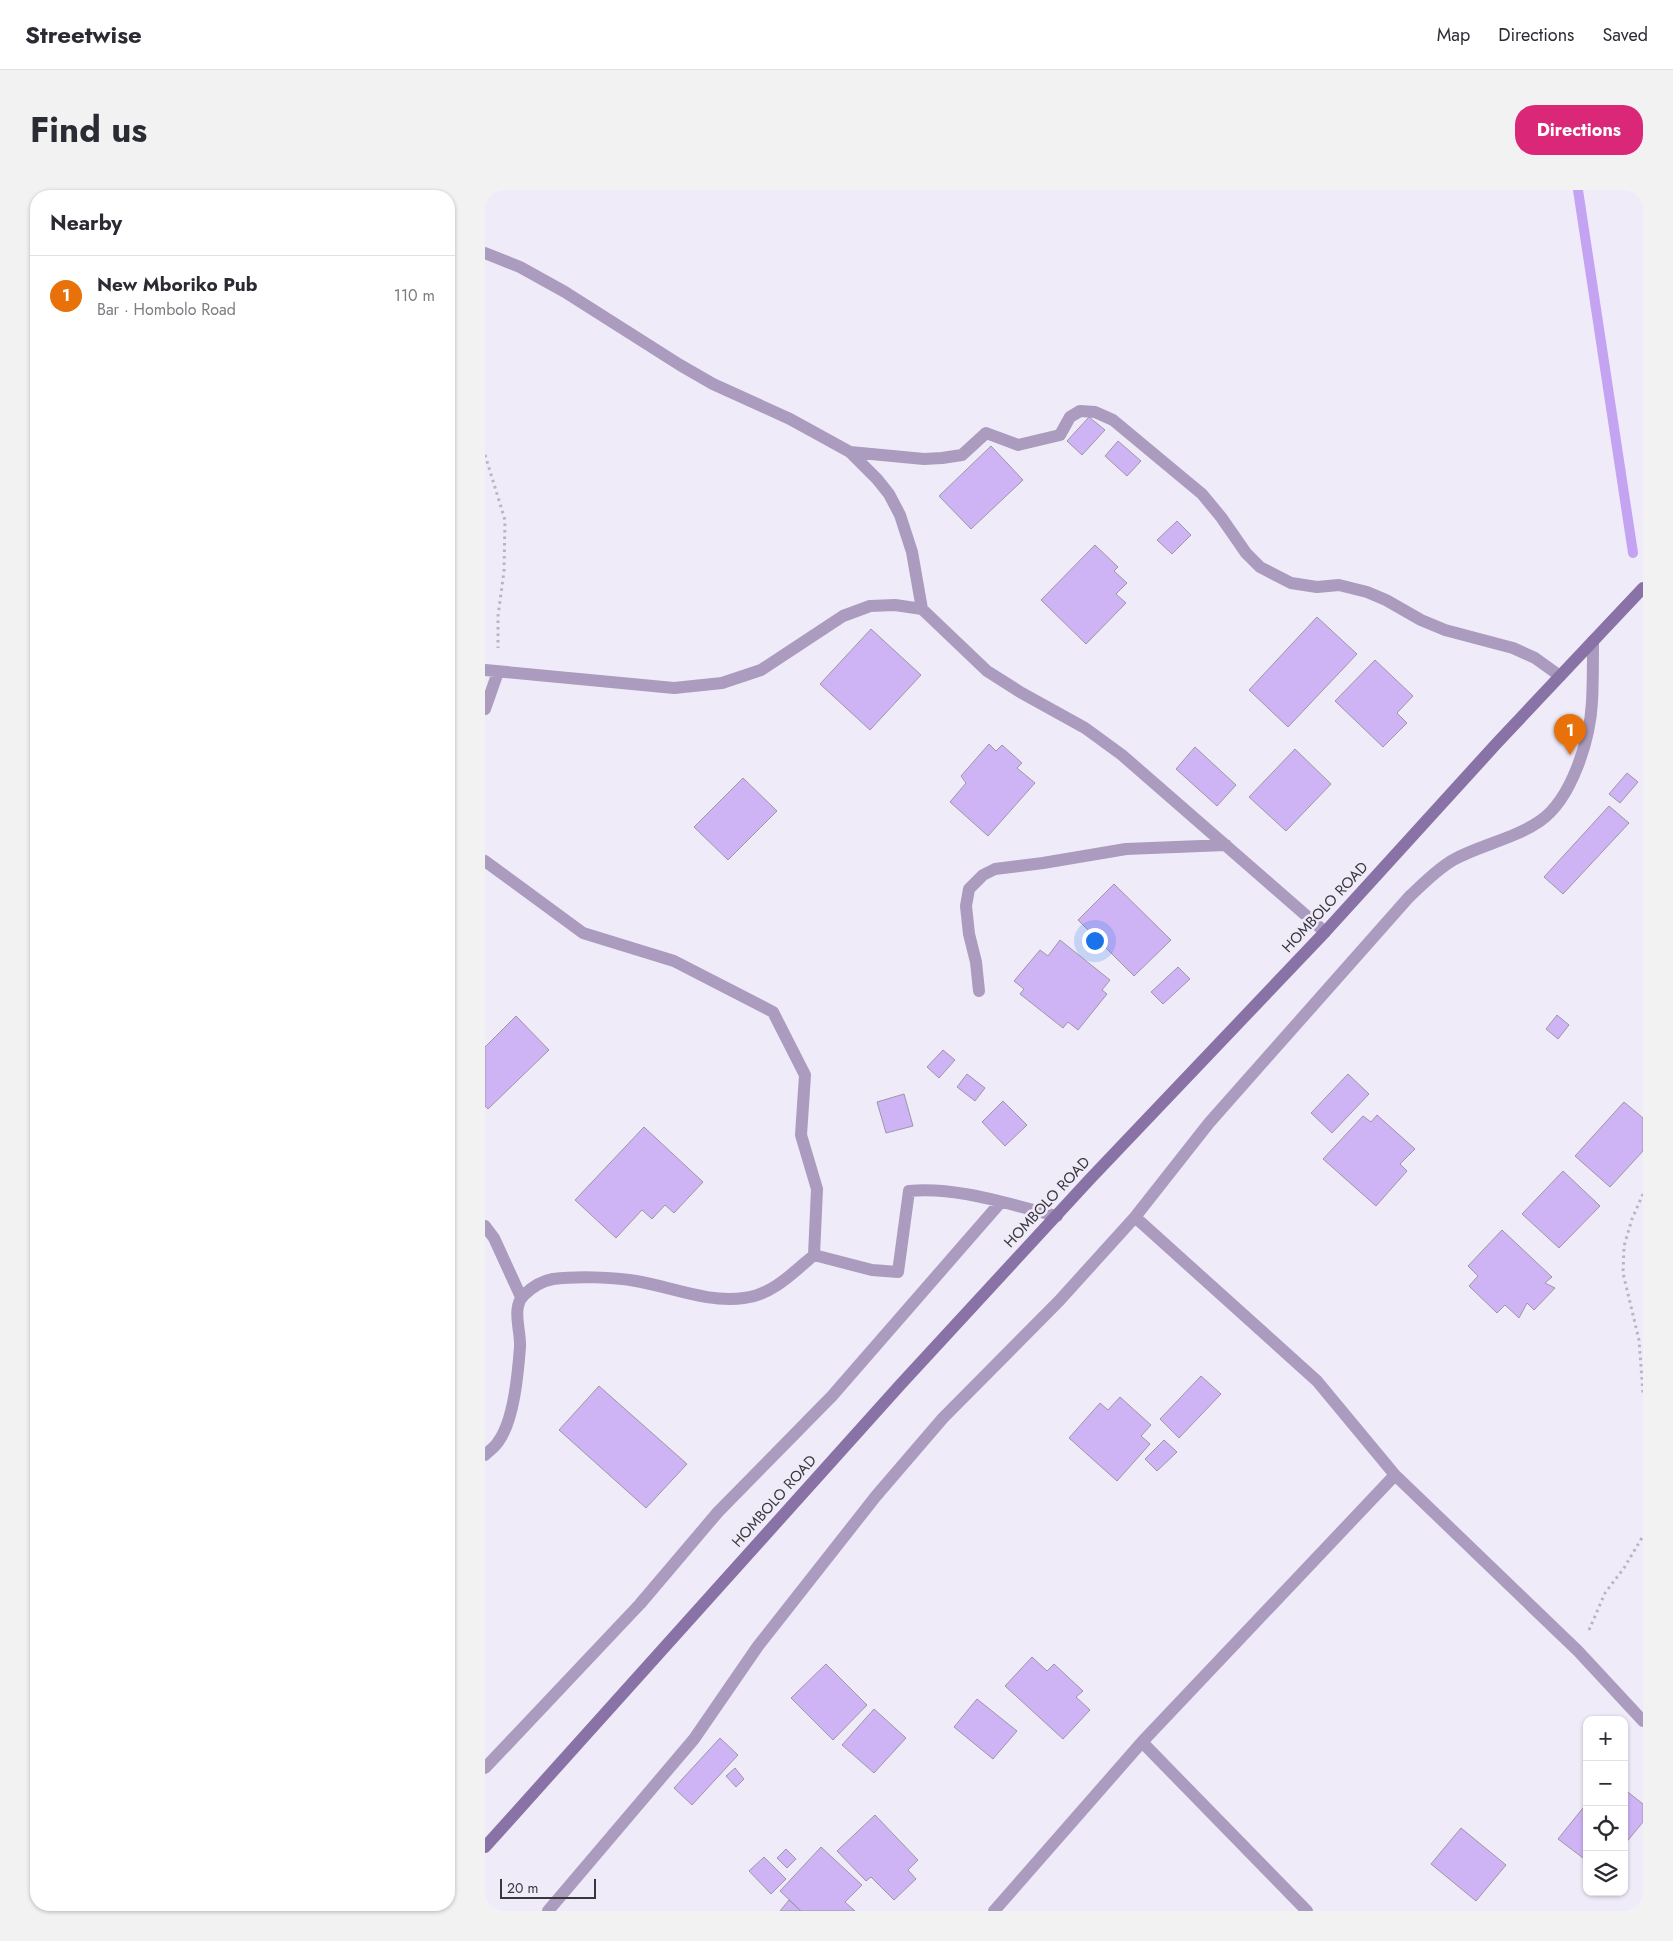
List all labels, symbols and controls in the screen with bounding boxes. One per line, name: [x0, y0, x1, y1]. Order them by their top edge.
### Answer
text: Streetwise: [25, 17, 142, 52]
text: Map: [1437, 22, 1470, 48]
text: Directions: [1498, 22, 1574, 48]
text: Saved: [1602, 22, 1648, 48]
text: Find us: [30, 105, 147, 155]
button: Directions: [1515, 105, 1643, 155]
text: Nearby: [50, 208, 122, 238]
text: New Mboriko Pub: [97, 271, 257, 298]
text: 1: [62, 284, 70, 307]
text: 110 m: [394, 284, 435, 307]
text: Bar · Hombolo Road: [97, 298, 236, 321]
pin: 1: [1554, 714, 1586, 755]
street label: HOMBOLO ROAD: [1277, 857, 1373, 957]
your location: [1082, 928, 1108, 954]
street label: HOMBOLO ROAD: [999, 1152, 1095, 1252]
street label: HOMBOLO ROAD: [727, 1450, 821, 1552]
map controls: [1583, 1716, 1628, 1896]
button: +: [1583, 1716, 1628, 1761]
button: −: [1583, 1761, 1628, 1806]
button: locate: [1583, 1806, 1628, 1851]
button: layers: [1583, 1851, 1628, 1896]
scale bar: [500, 1876, 596, 1899]
text: 20 m: [507, 1878, 539, 1898]

